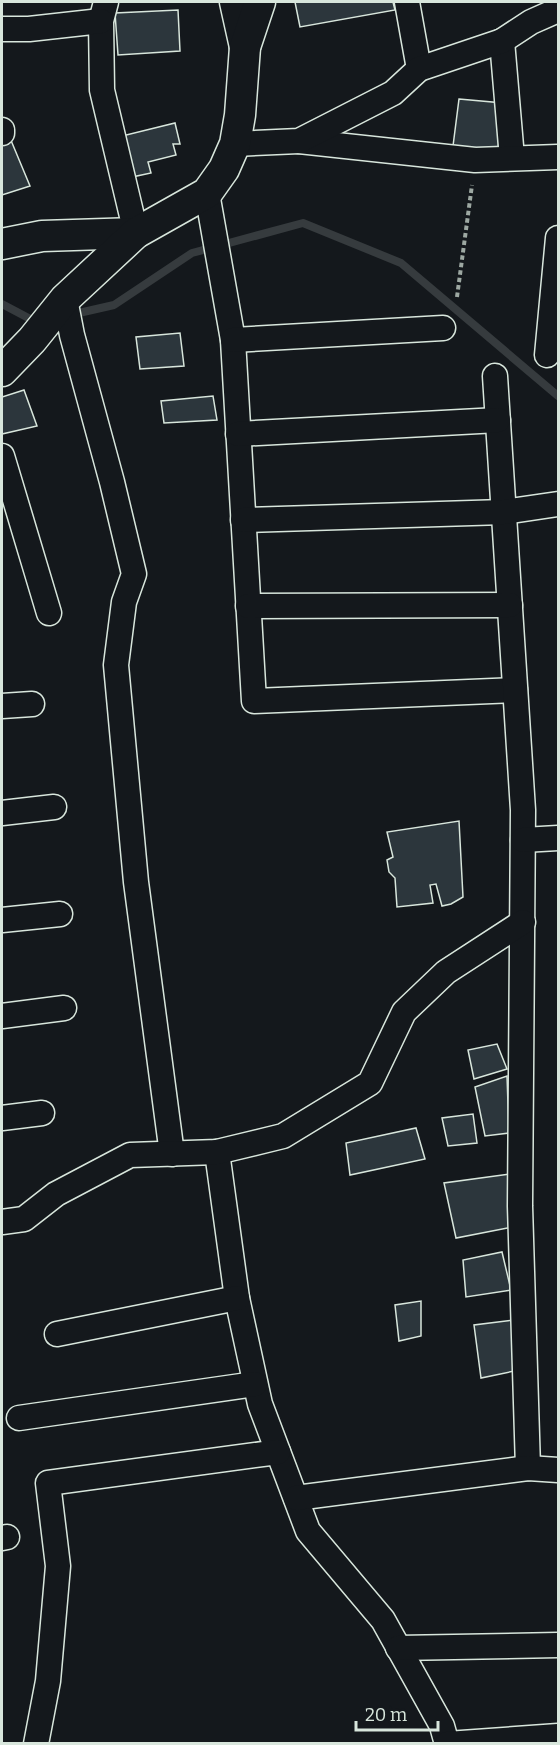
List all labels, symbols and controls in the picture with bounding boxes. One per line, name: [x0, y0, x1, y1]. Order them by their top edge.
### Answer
scale bar: [356, 1694, 438, 1732]
text: 20 m: [365, 1704, 407, 1726]

